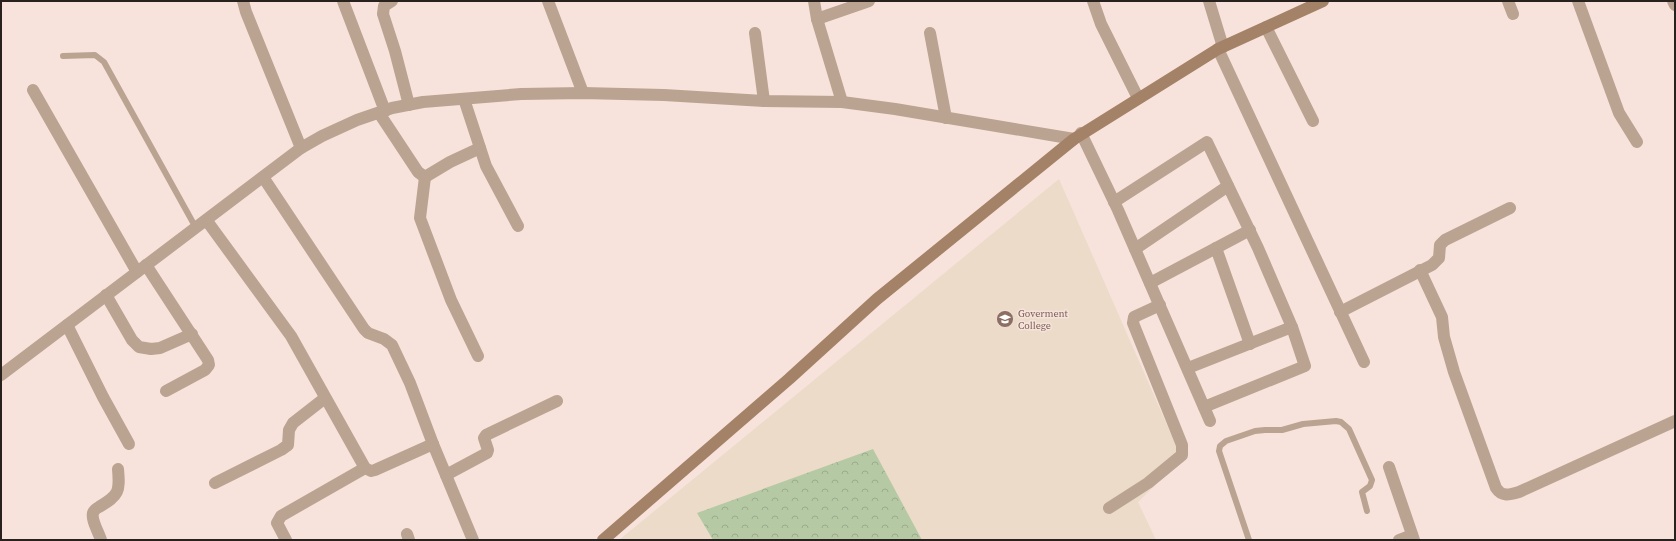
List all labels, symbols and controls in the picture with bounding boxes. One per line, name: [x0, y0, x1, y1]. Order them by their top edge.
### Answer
place label: Goverment College: [1018, 307, 1069, 332]
school or university icon: Goverment College: [995, 309, 1015, 329]

